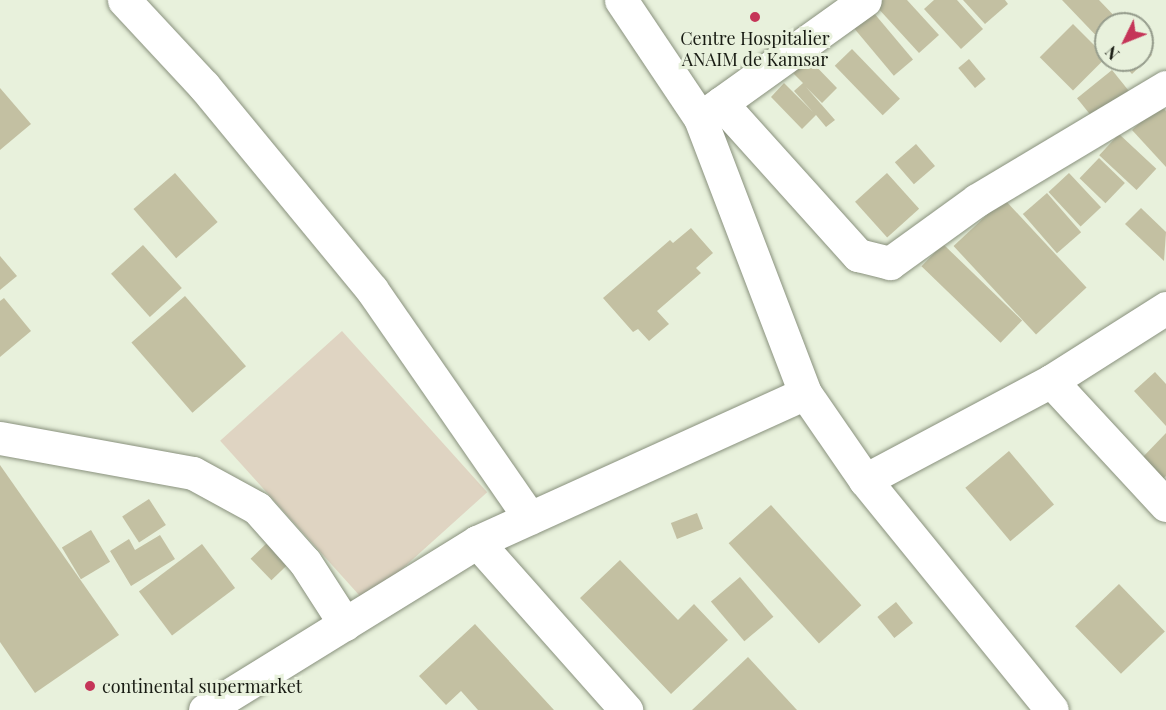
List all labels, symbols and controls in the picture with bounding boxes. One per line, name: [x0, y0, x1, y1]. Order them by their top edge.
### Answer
marker: Centre Hospitalier ANAIM de Kamsar: [746, 8, 764, 26]
north arrow: [1094, 12, 1154, 72]
place label: Centre Hospitalier ANAIM de Kamsar: [680, 28, 830, 70]
text: N: [1100, 42, 1124, 65]
place label: continental supermarket: [102, 675, 302, 697]
marker: continental supermarket: [83, 679, 97, 693]

